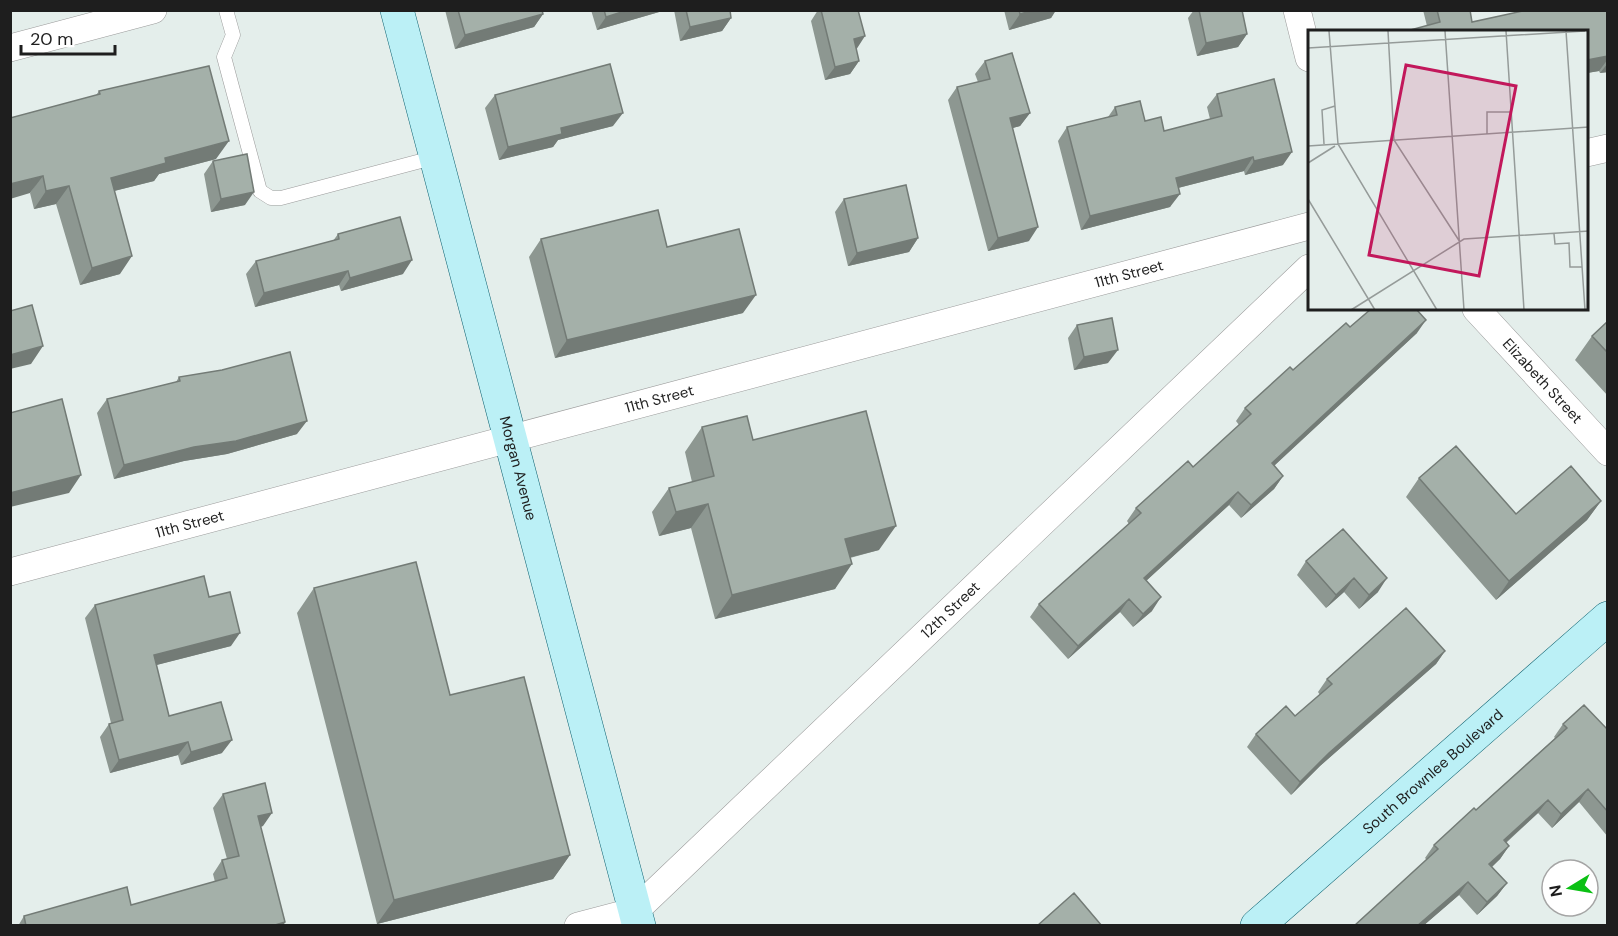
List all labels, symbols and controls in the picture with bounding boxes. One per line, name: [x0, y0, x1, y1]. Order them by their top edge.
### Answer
scale bar: [21, 18, 116, 56]
text: 20 m: [30, 27, 73, 51]
inset map: [1308, 30, 1588, 310]
street label: 11th Street: [1092, 255, 1166, 293]
street label: Elizabeth Street: [1498, 334, 1587, 428]
street label: 11th Street: [623, 380, 696, 418]
street label: Morgan Avenue: [495, 414, 541, 523]
street label: 11th Street: [153, 505, 226, 543]
street label: 12th Street: [917, 577, 984, 643]
street label: South Brownlee Boulevard: [1358, 705, 1507, 839]
north arrow: [1540, 858, 1600, 918]
text: N: [1544, 883, 1567, 898]

